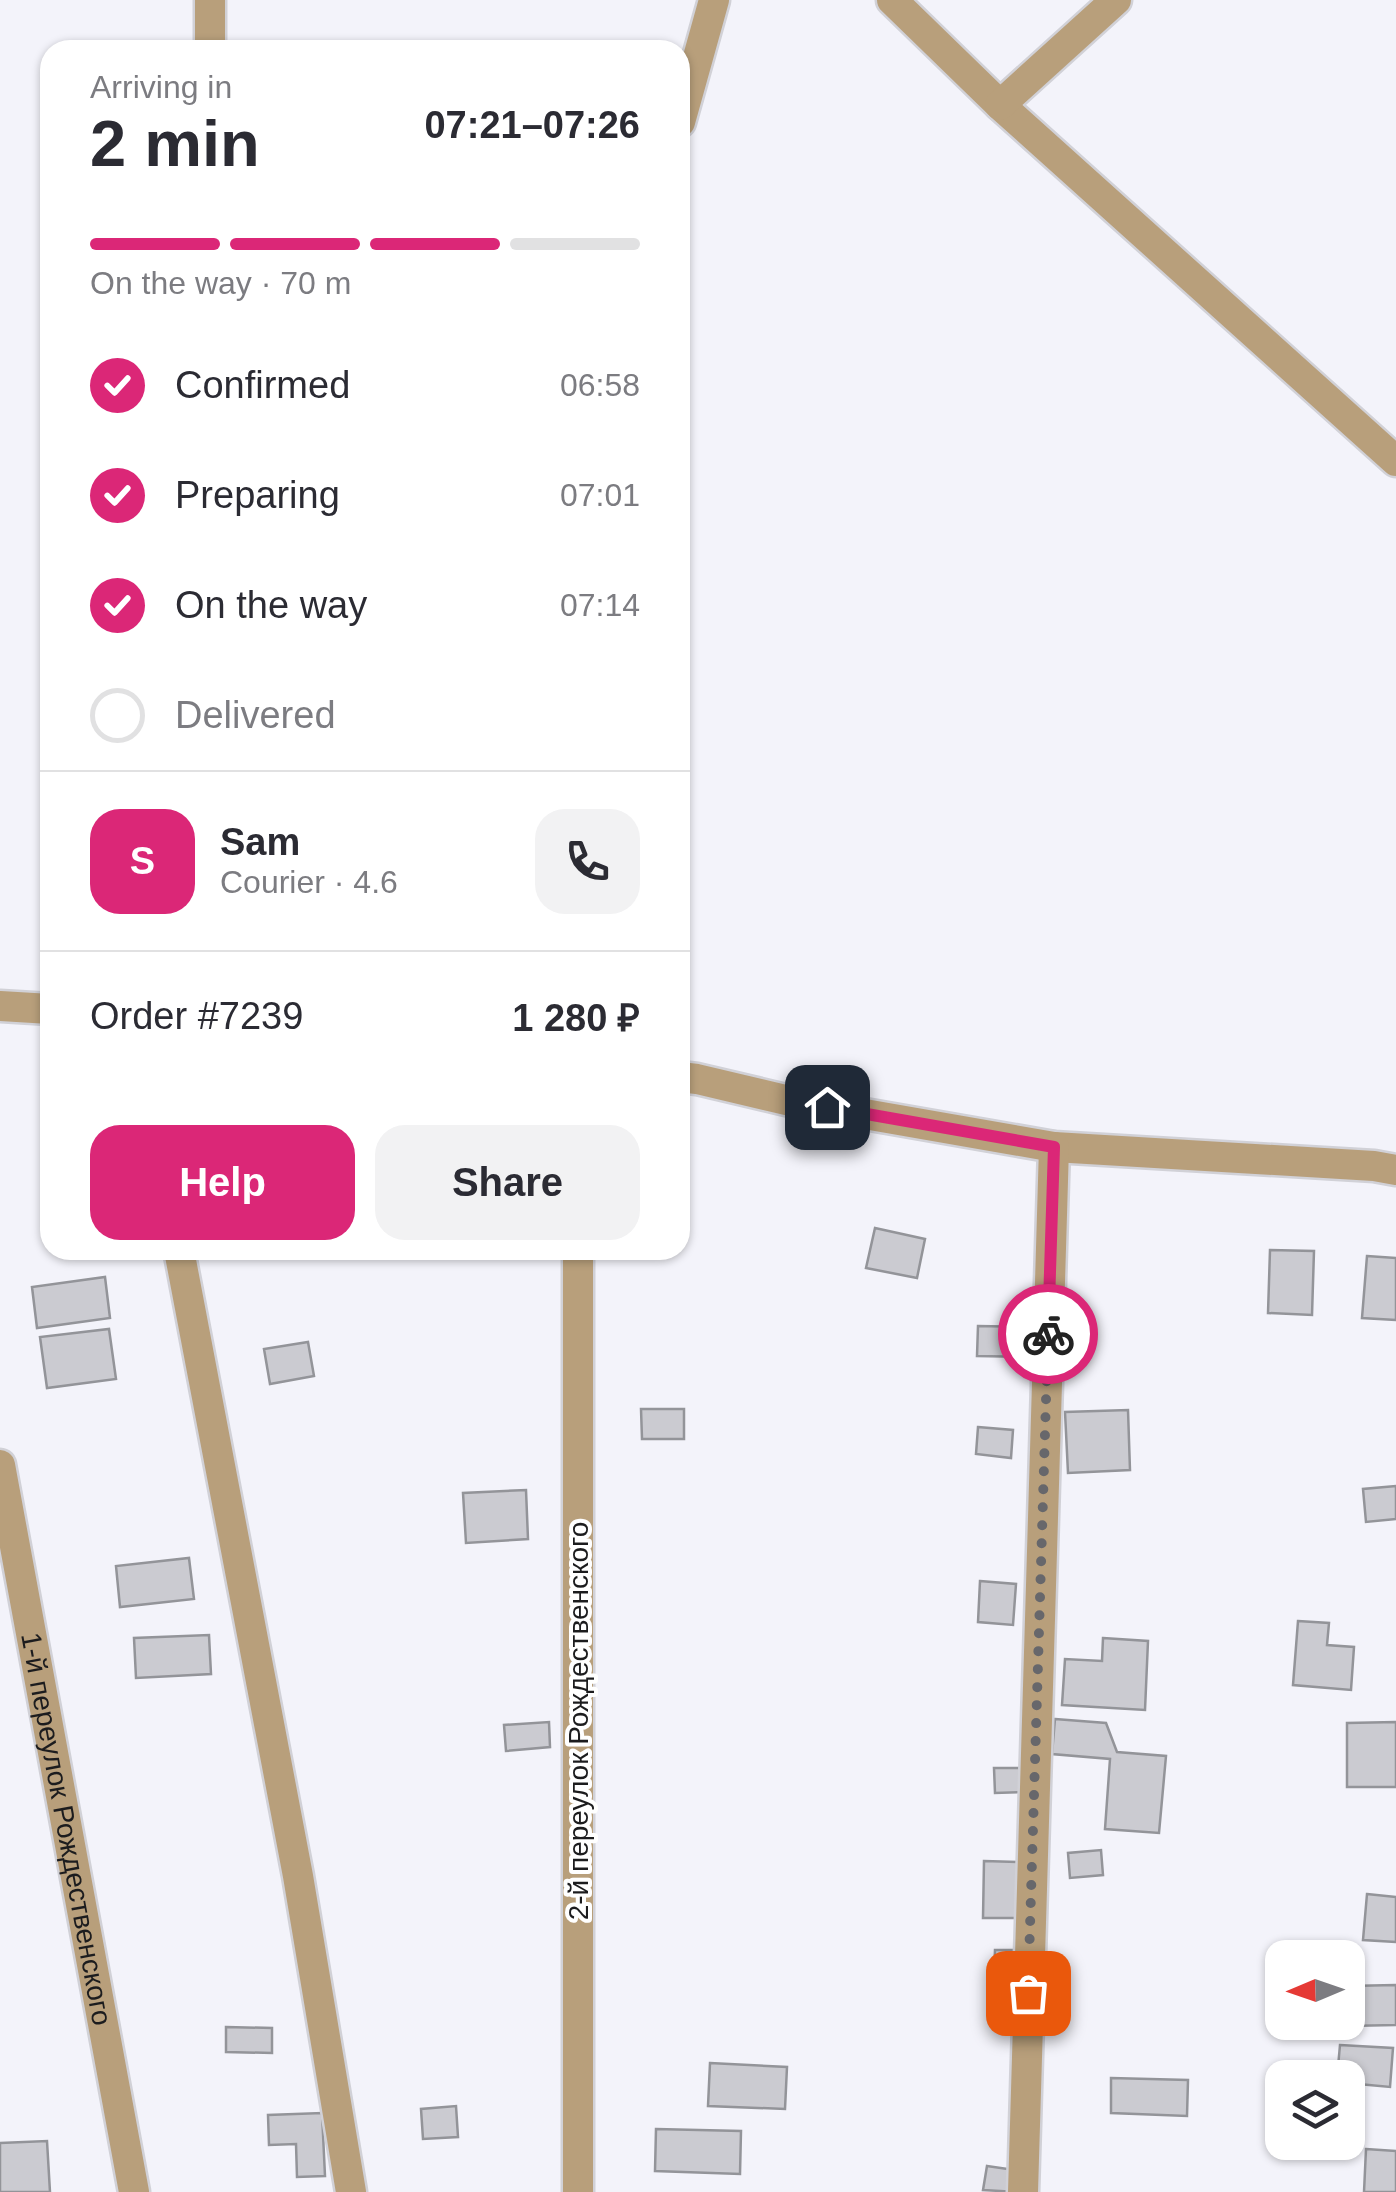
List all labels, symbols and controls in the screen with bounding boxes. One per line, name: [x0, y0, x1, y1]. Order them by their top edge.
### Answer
text: Arriving in: [90, 69, 232, 105]
text: 07:21–07:26: [424, 104, 640, 146]
text: 2 min: [90, 107, 260, 180]
text: On the way · 70 m: [90, 265, 351, 301]
icon: check: [90, 358, 145, 413]
text: Confirmed: [175, 364, 350, 406]
text: 06:58: [560, 367, 640, 403]
icon: check: [90, 468, 145, 523]
text: Preparing: [175, 474, 340, 516]
text: 07:01: [560, 477, 640, 513]
icon: check: [90, 578, 145, 633]
text: On the way: [175, 584, 367, 626]
text: 07:14: [560, 587, 640, 623]
text: Delivered: [175, 694, 336, 736]
button: phone: [535, 809, 640, 914]
text: Sam: [220, 821, 300, 863]
text: S: [130, 840, 155, 882]
text: Courier · 4.6: [220, 864, 398, 900]
text: Order #7239: [90, 995, 303, 1037]
text: 1 280 ₽: [512, 997, 640, 1039]
pin: [785, 1065, 870, 1150]
icon: home: [800, 1080, 855, 1135]
button: Help: [90, 1125, 355, 1240]
button: Share: [375, 1125, 640, 1240]
courier: [998, 1284, 1098, 1384]
icon: bike: [1021, 1307, 1076, 1362]
street label: 2-й переулок Рождественского: [563, 1522, 594, 1920]
street label: 1-й переулок Рождественского: [16, 1630, 118, 2028]
north arrow: [1265, 1940, 1365, 2040]
map controls: [1265, 1940, 1365, 2160]
pin: [986, 1951, 1071, 2036]
icon: bag: [1001, 1966, 1056, 2021]
button: layers: [1265, 2060, 1365, 2160]

